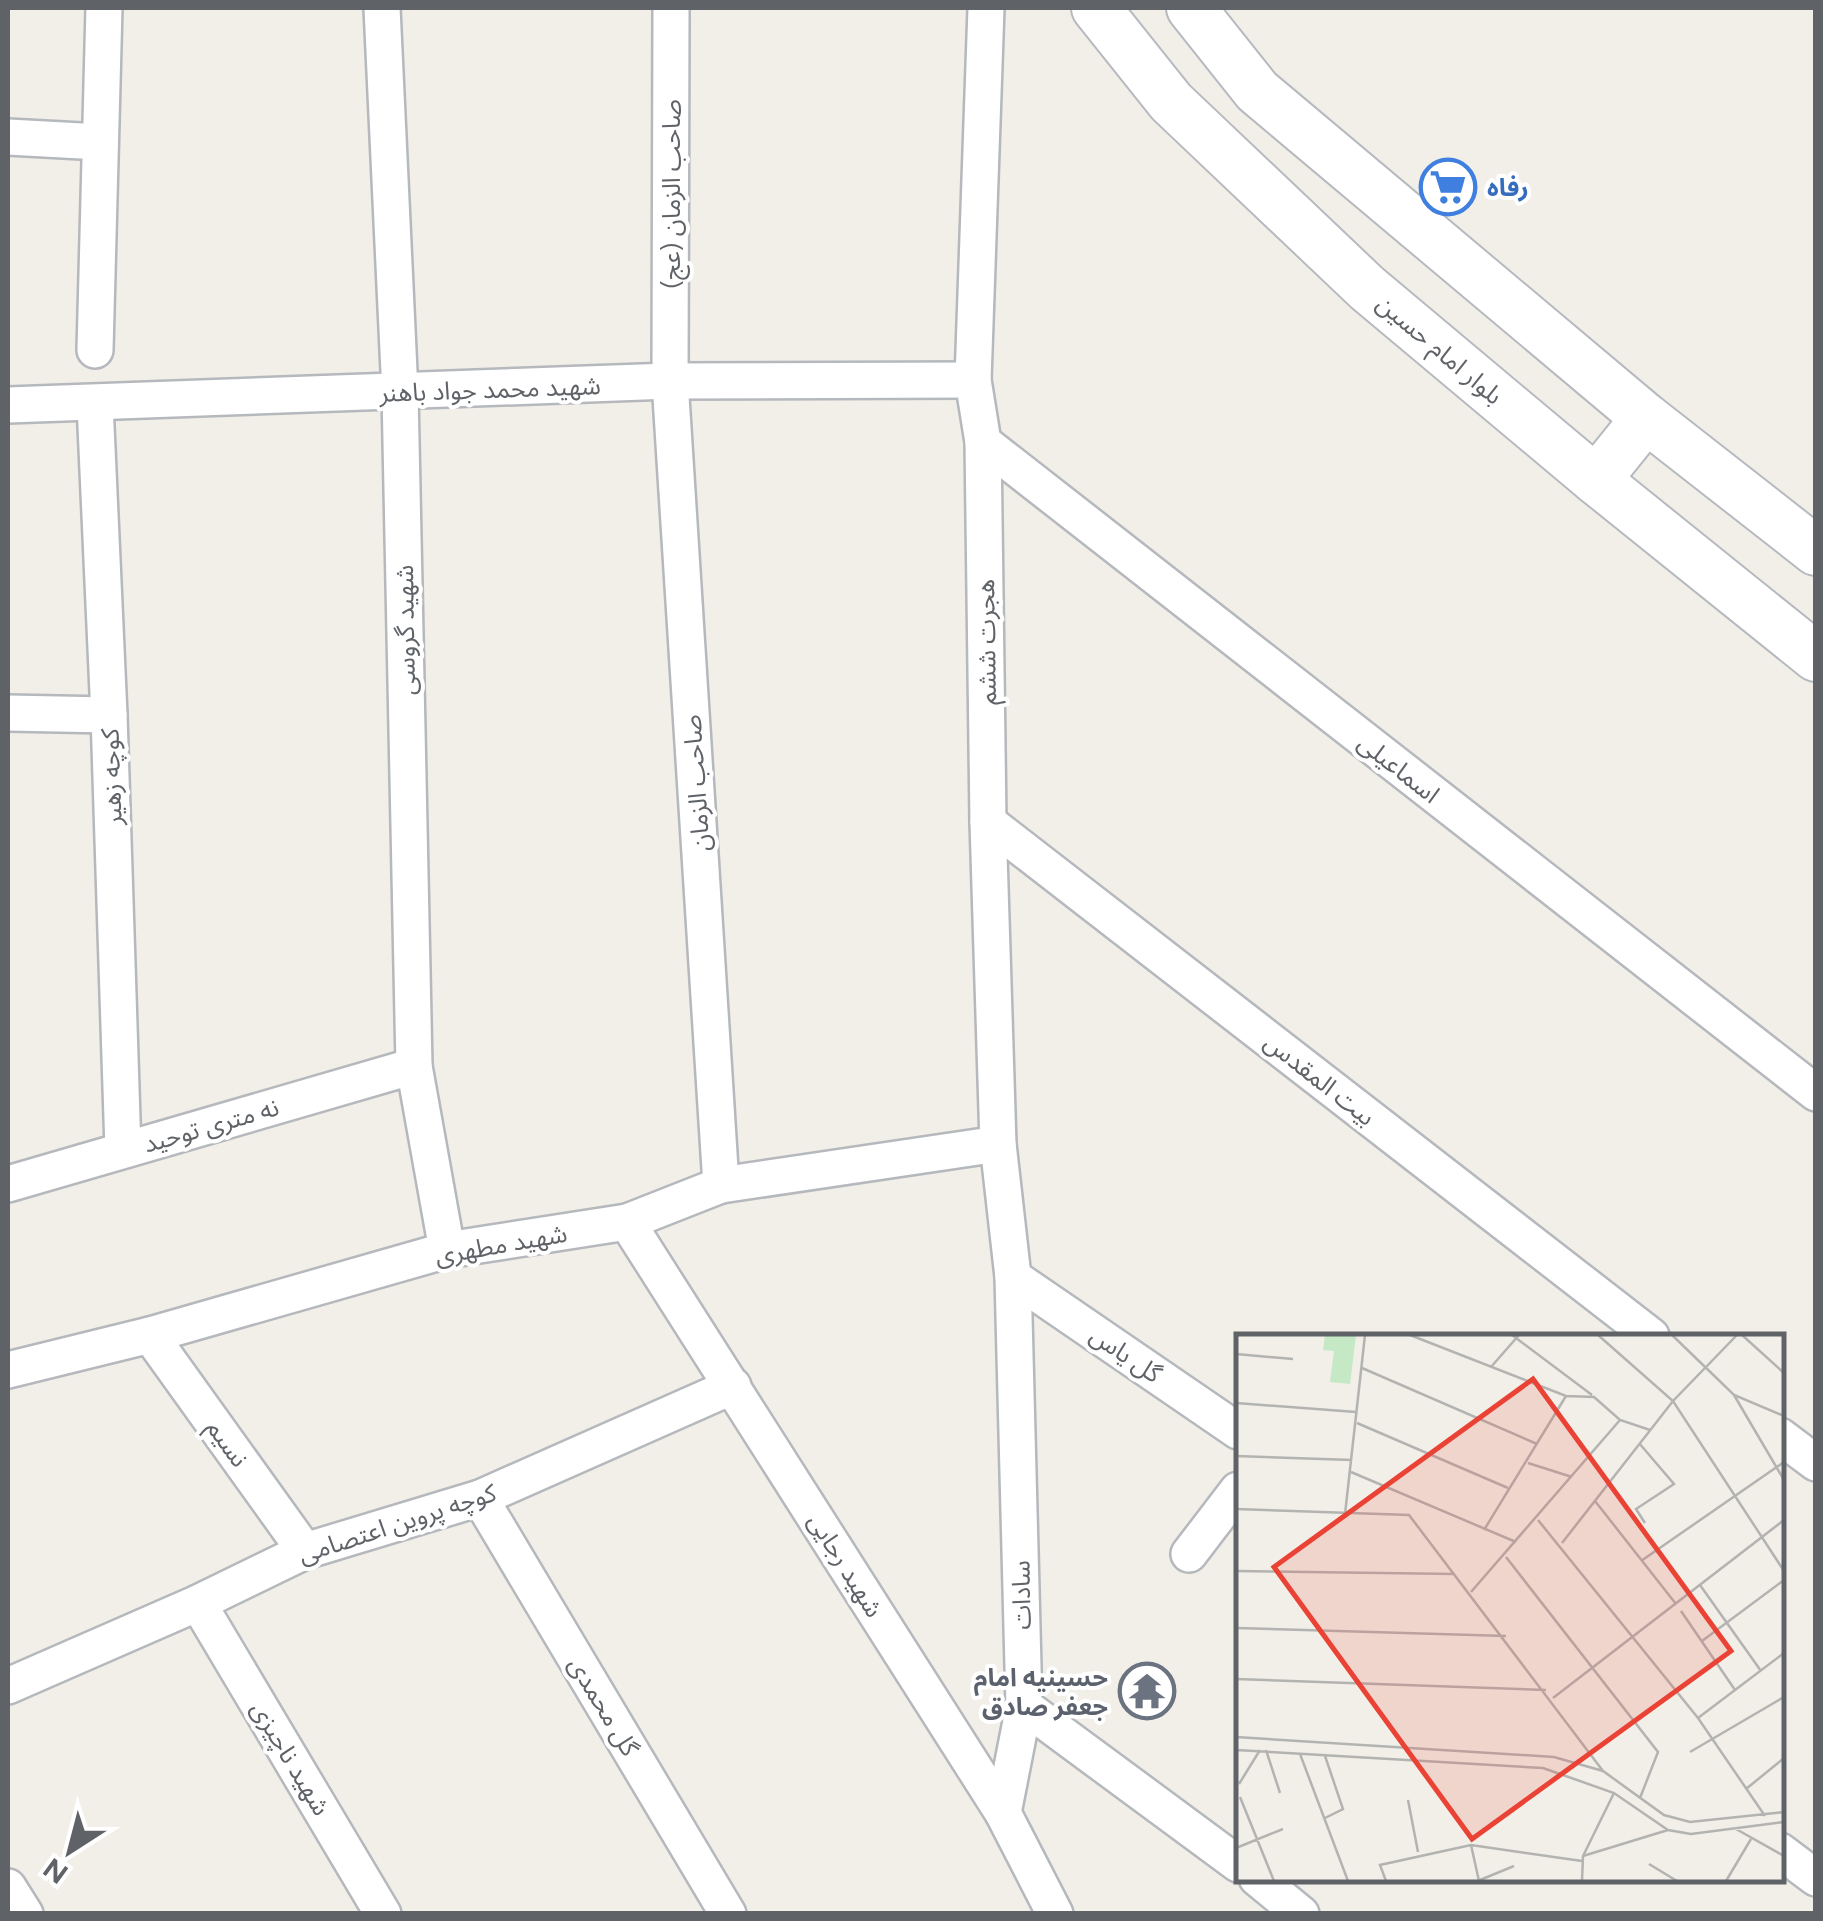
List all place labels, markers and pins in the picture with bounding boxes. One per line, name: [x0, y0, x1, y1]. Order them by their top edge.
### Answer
supermarket icon: رفاه: [1418, 157, 1478, 217]
place label: رفاه: [1487, 172, 1529, 202]
temple icon: حسینیه امام جعفر صادق: [1117, 1661, 1177, 1721]
place label: حسینیه امام جعفر صادق: [974, 1662, 1108, 1721]

